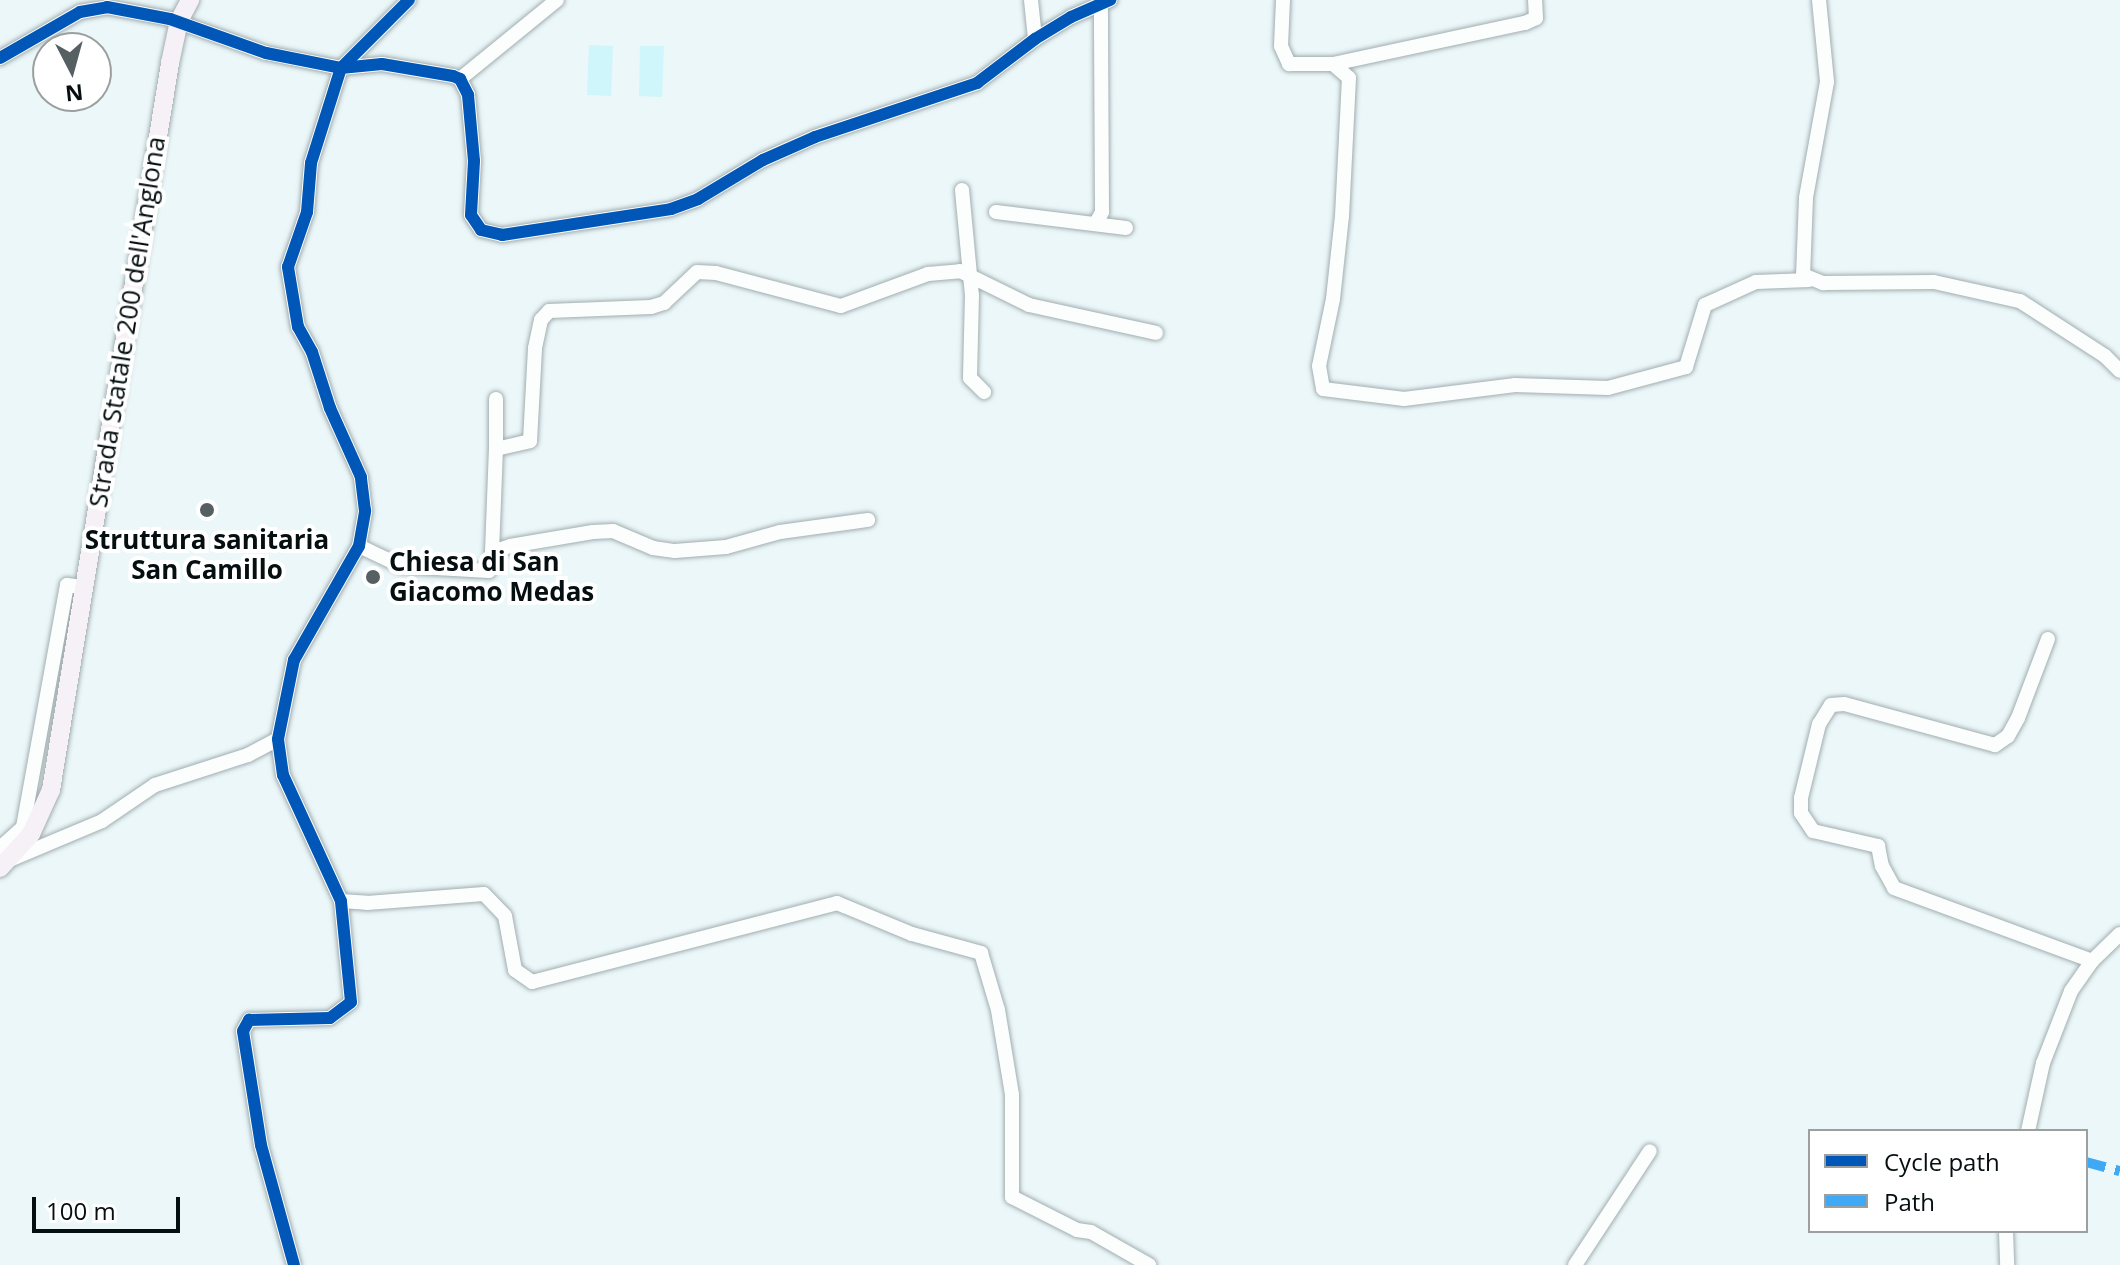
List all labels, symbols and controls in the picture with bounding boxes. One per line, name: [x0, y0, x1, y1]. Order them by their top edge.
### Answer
north arrow: [32, 32, 112, 112]
text: N: [64, 78, 85, 110]
street label: Strada Statale 200 dell'Anglona: [82, 134, 172, 510]
marker: Struttura sanitaria San Camillo: [196, 499, 218, 521]
place label: Struttura sanitaria San Camillo: [85, 524, 329, 586]
place label: Chiesa di San Giacomo Medas: [389, 546, 594, 608]
marker: Chiesa di San Giacomo Medas: [364, 568, 382, 586]
legend: [1808, 1129, 2088, 1233]
text: Cycle path: [1884, 1145, 2000, 1178]
scale bar: [36, 1181, 184, 1231]
text: Path: [1884, 1185, 1935, 1218]
text: 100 m: [46, 1194, 116, 1227]

